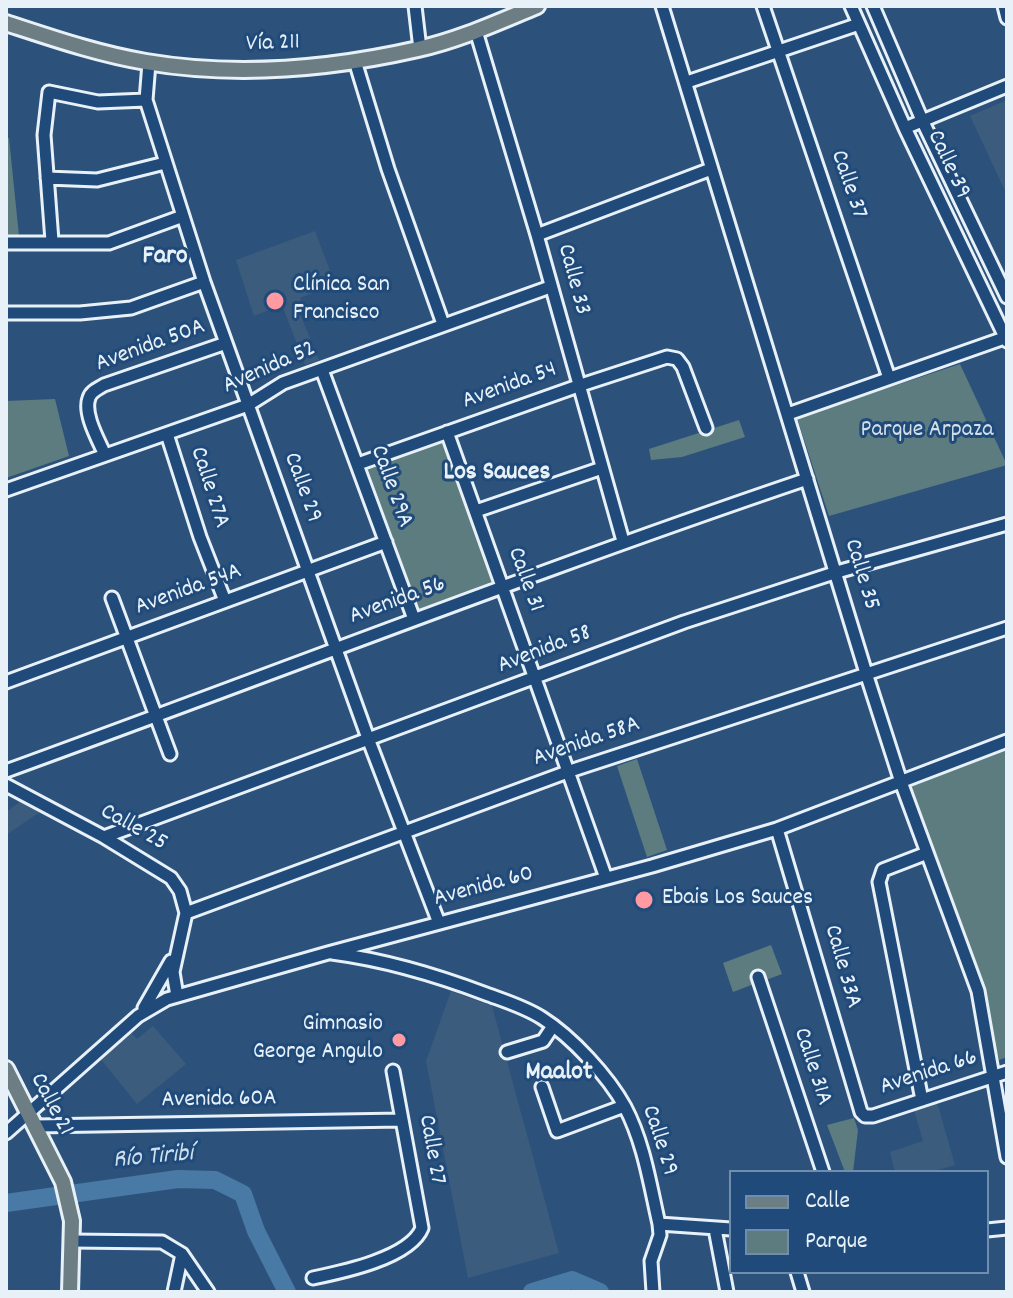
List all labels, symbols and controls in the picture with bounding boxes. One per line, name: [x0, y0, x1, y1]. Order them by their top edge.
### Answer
street label: Vía 211: [246, 30, 300, 60]
street label: Calle 39: [919, 126, 975, 204]
street label: Calle 37: [822, 147, 872, 223]
district label: Faro: [142, 242, 188, 274]
street label: Calle 33: [549, 242, 595, 318]
place label: Clínica San Francisco: [293, 273, 390, 329]
marker: Clínica San Francisco: [264, 290, 286, 312]
street label: Avenida 50A: [92, 314, 210, 380]
street label: Avenida 52: [219, 336, 321, 402]
street label: Avenida 54: [459, 357, 561, 417]
park label: Parque Arpaza: [861, 418, 993, 446]
street label: Calle 29A: [362, 442, 418, 532]
street label: Calle 27A: [181, 444, 235, 532]
street label: Calle 29: [275, 449, 327, 527]
district label: Los Sauces: [444, 458, 550, 490]
street label: Calle 35: [836, 536, 884, 614]
street label: Calle 31: [499, 544, 549, 616]
street label: Avenida 54A: [132, 558, 246, 624]
street label: Avenida 56: [346, 571, 450, 633]
street label: Avenida 58: [494, 620, 596, 682]
street label: Avenida 58A: [530, 711, 644, 775]
street label: Calle 25: [94, 799, 172, 859]
street label: Avenida 60: [431, 861, 537, 915]
place label: Ebais Los Sauces: [662, 886, 813, 914]
marker: Ebais Los Sauces: [633, 889, 655, 911]
street label: Calle 33A: [815, 922, 867, 1012]
place label: Gimnasio George Angulo: [253, 1012, 383, 1068]
street label: Calle 31A: [785, 1025, 837, 1109]
marker: Gimnasio George Angulo: [390, 1031, 408, 1049]
street label: Avenida 66: [877, 1045, 981, 1103]
district label: Maalot: [526, 1058, 592, 1090]
street label: Calle 21: [22, 1069, 78, 1141]
street label: Avenida 60A: [161, 1086, 277, 1116]
street label: Calle 29: [633, 1102, 683, 1180]
street label: Calle 27: [410, 1113, 450, 1187]
water label: Río Tiribí: [112, 1140, 194, 1178]
legend: [729, 1170, 989, 1274]
text: Calle: [805, 1185, 850, 1219]
text: Parque: [805, 1225, 868, 1259]

